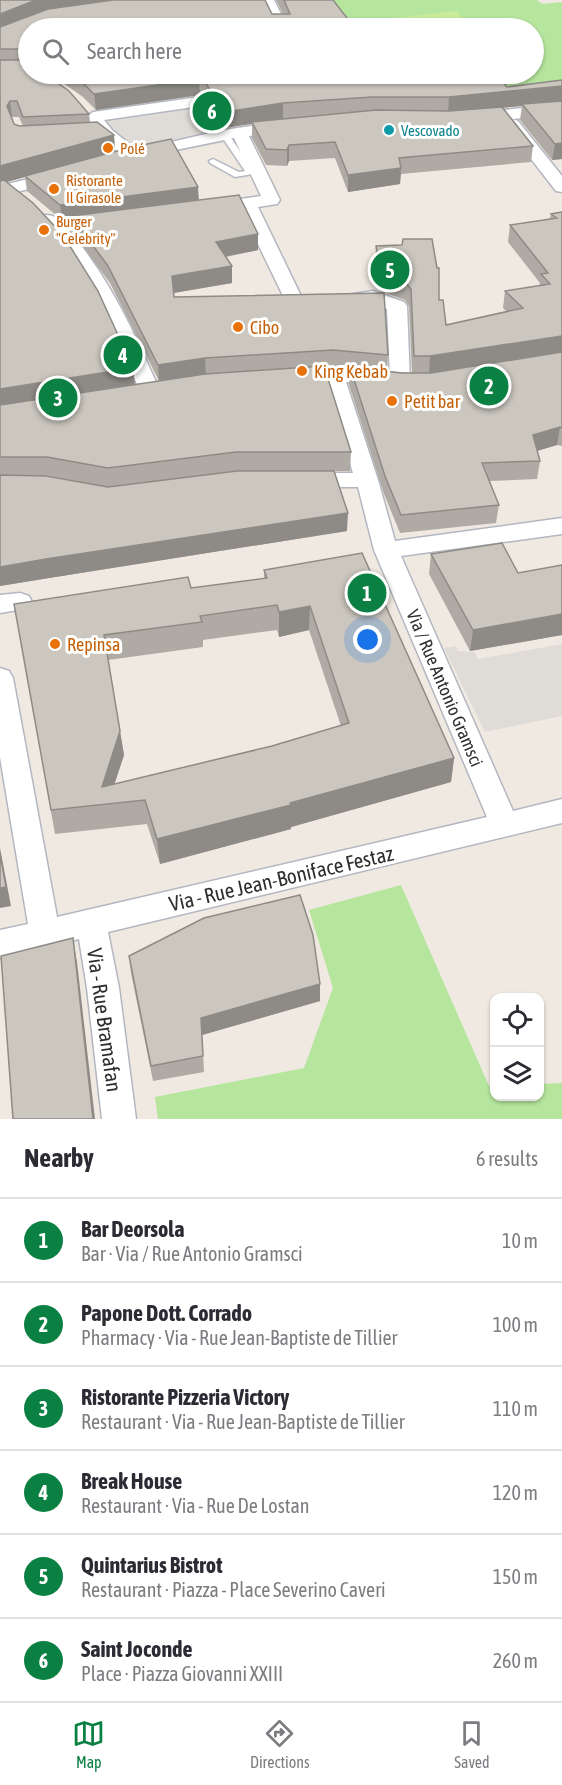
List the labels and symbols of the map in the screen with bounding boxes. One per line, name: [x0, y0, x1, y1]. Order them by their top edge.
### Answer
pin: 6: [192, 88, 232, 134]
place label: Vescovado: [401, 122, 460, 139]
marker: Vescovado: [382, 123, 396, 137]
place label: Polé: [120, 140, 145, 157]
marker: Polé: [101, 141, 115, 155]
place label: Ristorante Il Girasole: [66, 172, 123, 206]
marker: Ristorante Il Girasole: [47, 182, 61, 196]
place label: Burger "Celebrity": [56, 213, 116, 247]
marker: Burger "Celebrity": [37, 223, 51, 237]
pin: 5: [370, 248, 410, 292]
place label: Cibo: [250, 317, 279, 338]
marker: Cibo: [231, 320, 245, 334]
pin: 4: [104, 332, 142, 378]
place label: King Kebab: [314, 361, 388, 382]
marker: King Kebab: [295, 364, 309, 378]
pin: 2: [470, 364, 508, 408]
pin: 3: [38, 376, 78, 420]
place label: Petit bar: [404, 391, 461, 412]
marker: Petit bar: [385, 394, 399, 408]
pin: 1: [348, 570, 386, 616]
street label: Via / Rue Antonio Gramsci: [402, 606, 488, 770]
your location: [353, 625, 382, 654]
place label: Repinsa: [67, 634, 120, 655]
marker: Repinsa: [48, 637, 62, 651]
street label: Via - Rue Jean-Boniface Festaz: [167, 840, 396, 915]
street label: Via - Rue Bramafan: [83, 946, 127, 1094]

